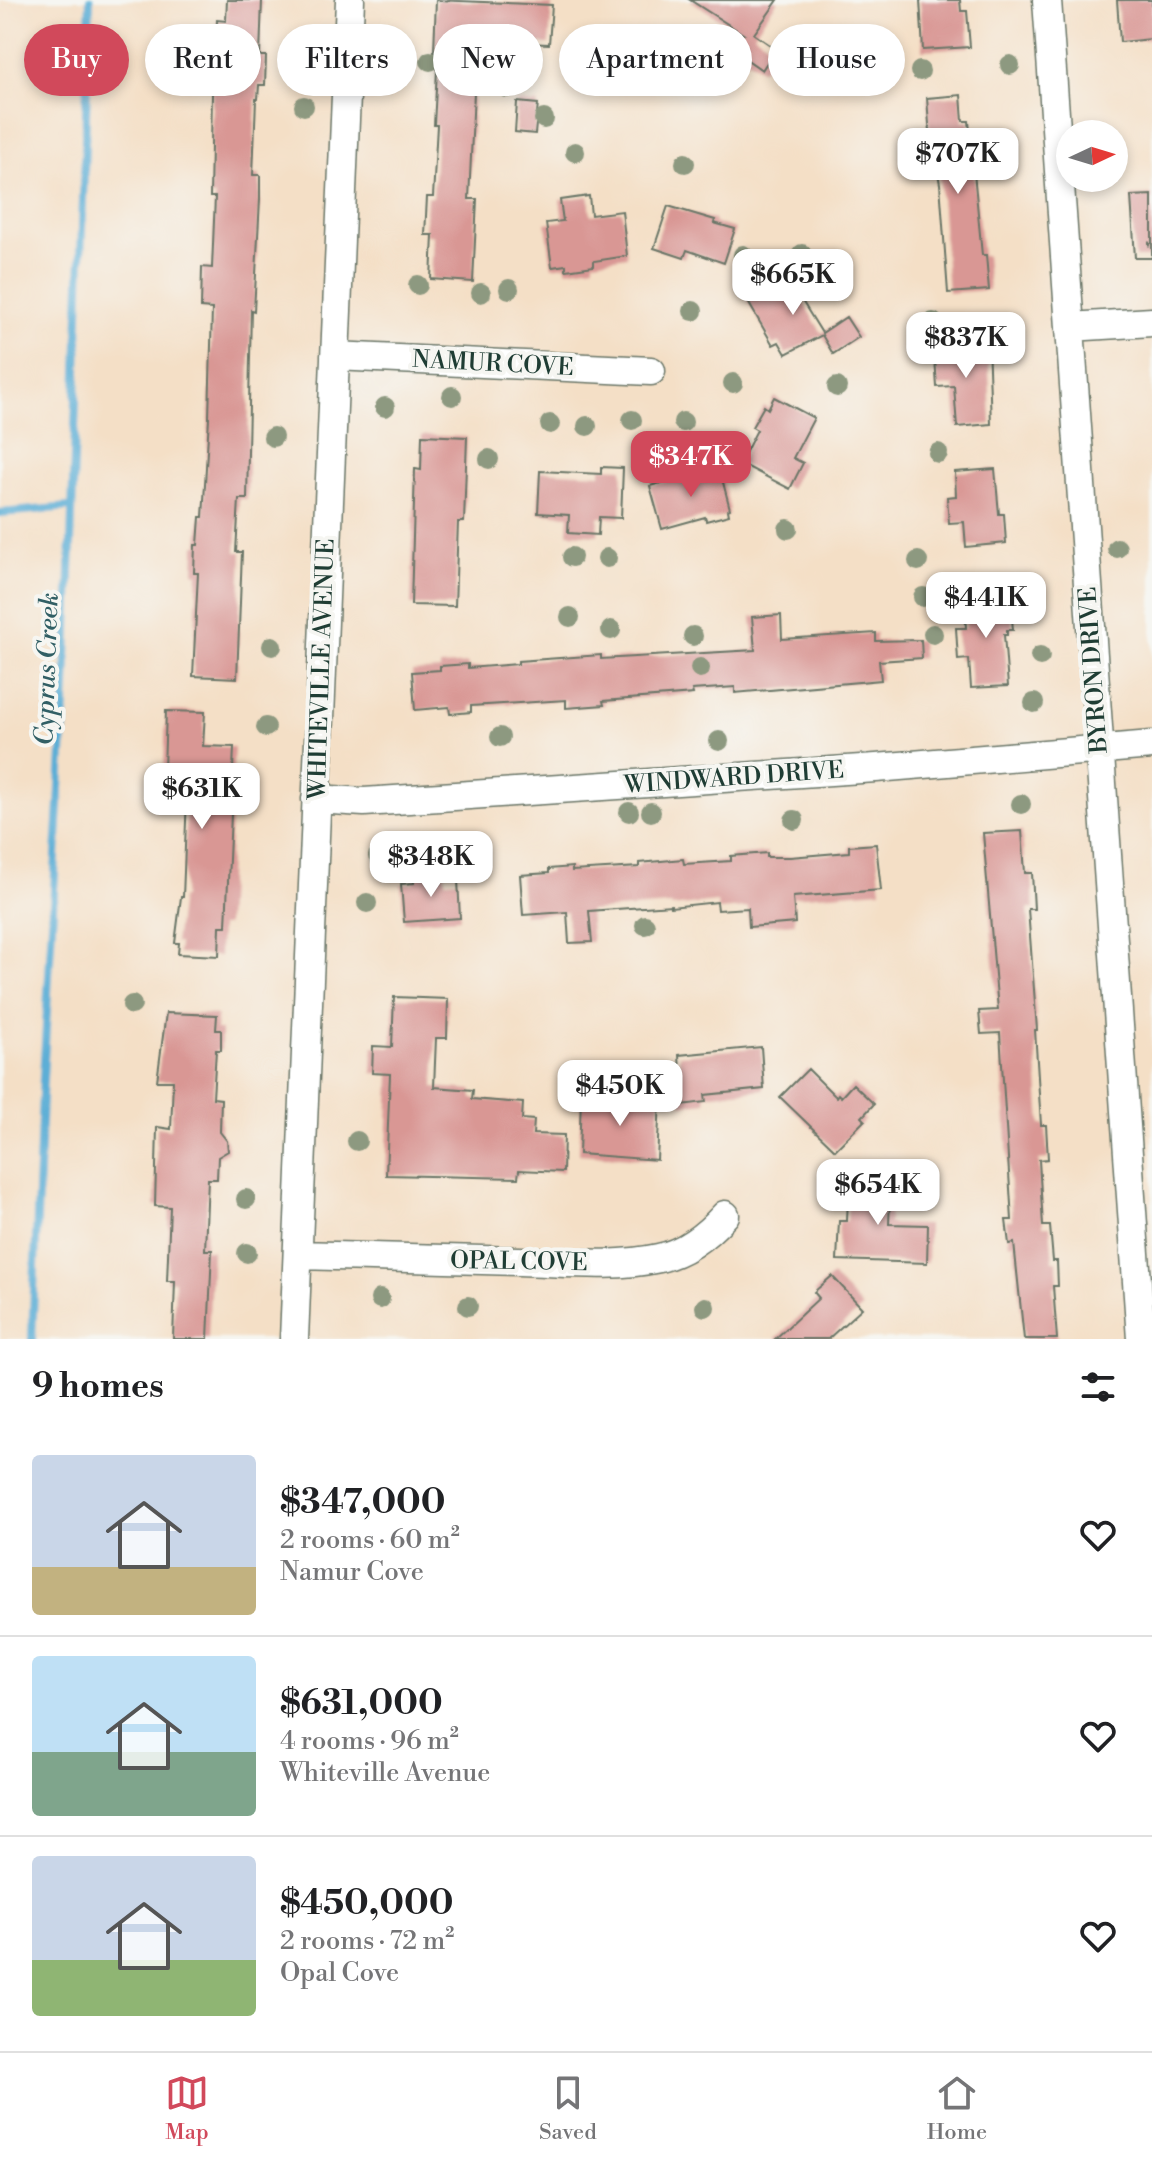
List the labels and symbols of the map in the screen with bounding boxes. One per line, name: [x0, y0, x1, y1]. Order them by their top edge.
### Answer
north arrow: [1056, 120, 1128, 192]
pin: $707K: [902, 128, 1014, 196]
pin: $665K: [737, 249, 849, 317]
pin: $837K: [910, 312, 1022, 380]
street label: NAMUR COVE: [411, 345, 575, 383]
pin: $347K: [635, 431, 747, 499]
street label: WHITEVILLE AVENUE: [302, 538, 342, 801]
pin: $441K: [930, 572, 1042, 640]
street label: BYRON DRIVE: [1073, 586, 1115, 755]
water label: Cyprus Creek: [28, 592, 66, 746]
street label: WINDWARD DRIVE: [622, 755, 845, 801]
pin: $631K: [146, 763, 258, 831]
pin: $348K: [375, 831, 487, 899]
pin: $450K: [564, 1060, 676, 1128]
pin: $654K: [822, 1159, 934, 1227]
street label: OPAL COVE: [450, 1246, 588, 1278]

